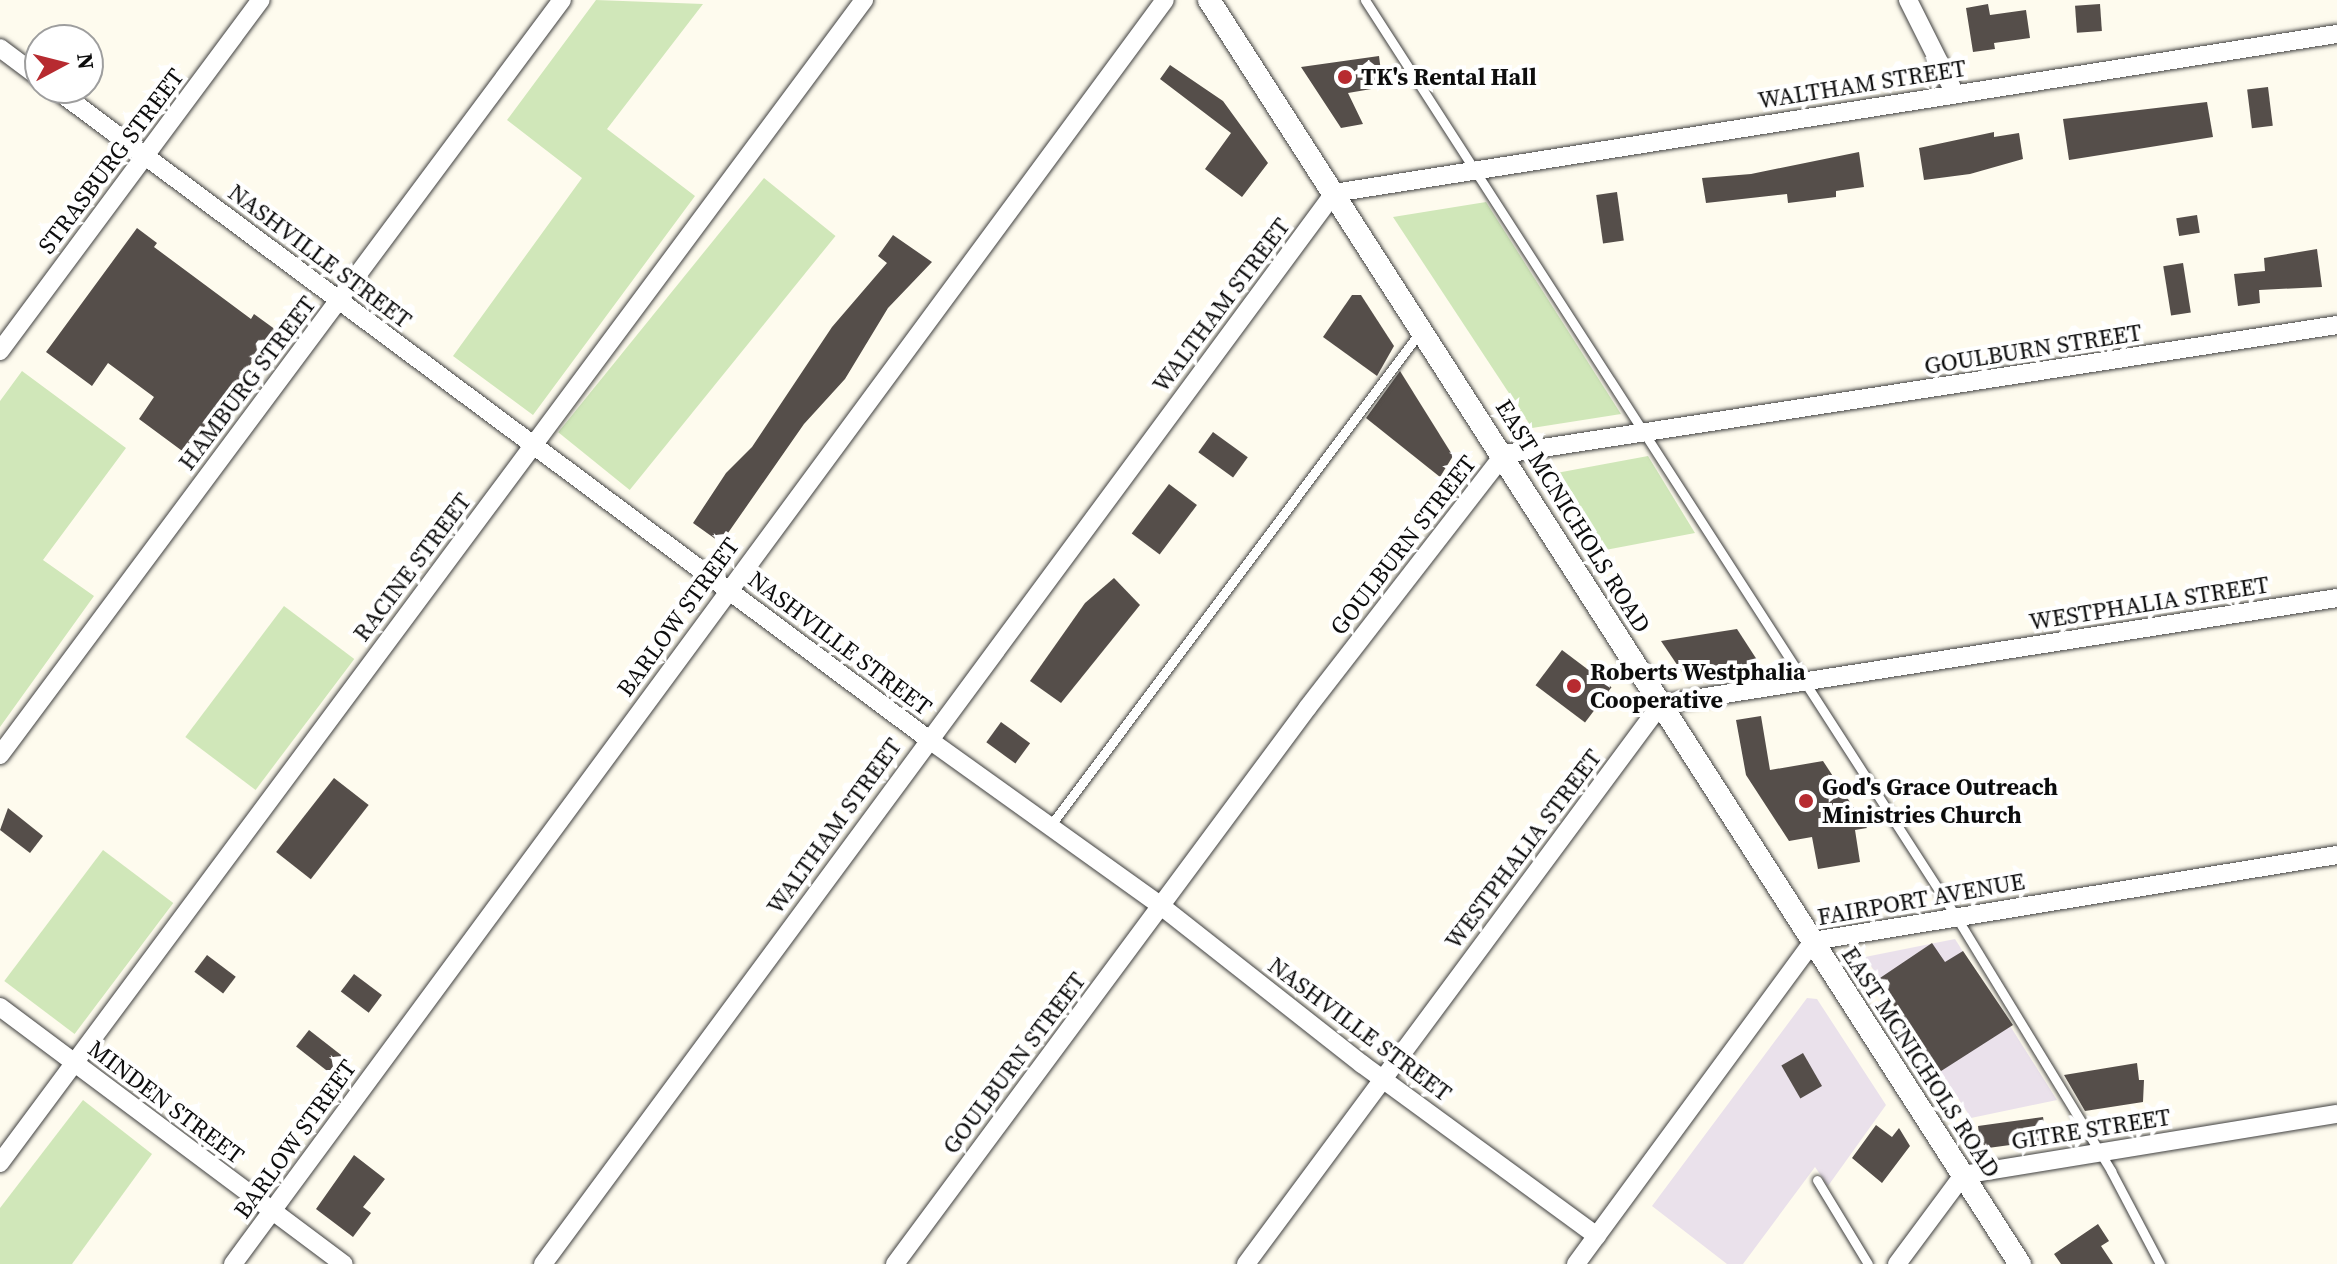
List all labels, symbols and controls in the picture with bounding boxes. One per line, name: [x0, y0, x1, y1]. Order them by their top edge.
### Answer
north arrow: [24, 24, 104, 104]
text: N: [70, 52, 102, 71]
street label: WALTHAM STREET: [1756, 53, 1968, 115]
street label: STRASBURG STREET: [32, 63, 190, 259]
place label: TK's Rental Hall: [1361, 63, 1537, 91]
marker: TK's Rental Hall: [1336, 68, 1354, 86]
street label: NASHVILLE STREET: [223, 178, 417, 334]
street label: WALTHAM STREET: [1146, 212, 1296, 398]
street label: HAMBURG STREET: [172, 290, 322, 476]
street label: GOULBURN STREET: [1922, 318, 2144, 380]
street label: EAST MCNICHOLS ROAD: [1489, 394, 1657, 638]
street label: GOULBURN STREET: [1324, 450, 1482, 640]
street label: RACINE STREET: [347, 487, 477, 647]
street label: BARLOW STREET: [610, 532, 746, 702]
street label: NASHVILLE STREET: [743, 565, 937, 721]
street label: WESTPHALIA STREET: [2027, 570, 2271, 636]
place label: Roberts Westphalia Cooperative: [1590, 658, 1806, 714]
marker: Roberts Westphalia Cooperative: [1565, 677, 1583, 695]
street label: WALTHAM STREET: [760, 732, 908, 920]
street label: WESTPHALIA STREET: [1439, 744, 1607, 954]
place label: God's Grace Outreach Ministries Church: [1822, 773, 2058, 829]
marker: God's Grace Outreach Ministries Church: [1797, 792, 1815, 810]
street label: FAIRPORT AVENUE: [1815, 867, 2027, 931]
street label: EAST MCNICHOLS ROAD: [1835, 941, 2007, 1183]
street label: NASHVILLE STREET: [1263, 951, 1457, 1107]
street label: GOULBURN STREET: [936, 967, 1092, 1159]
street label: MINDEN STREET: [82, 1034, 250, 1170]
street label: BARLOW STREET: [227, 1054, 363, 1224]
street label: GITRE STREET: [2009, 1102, 2173, 1156]

